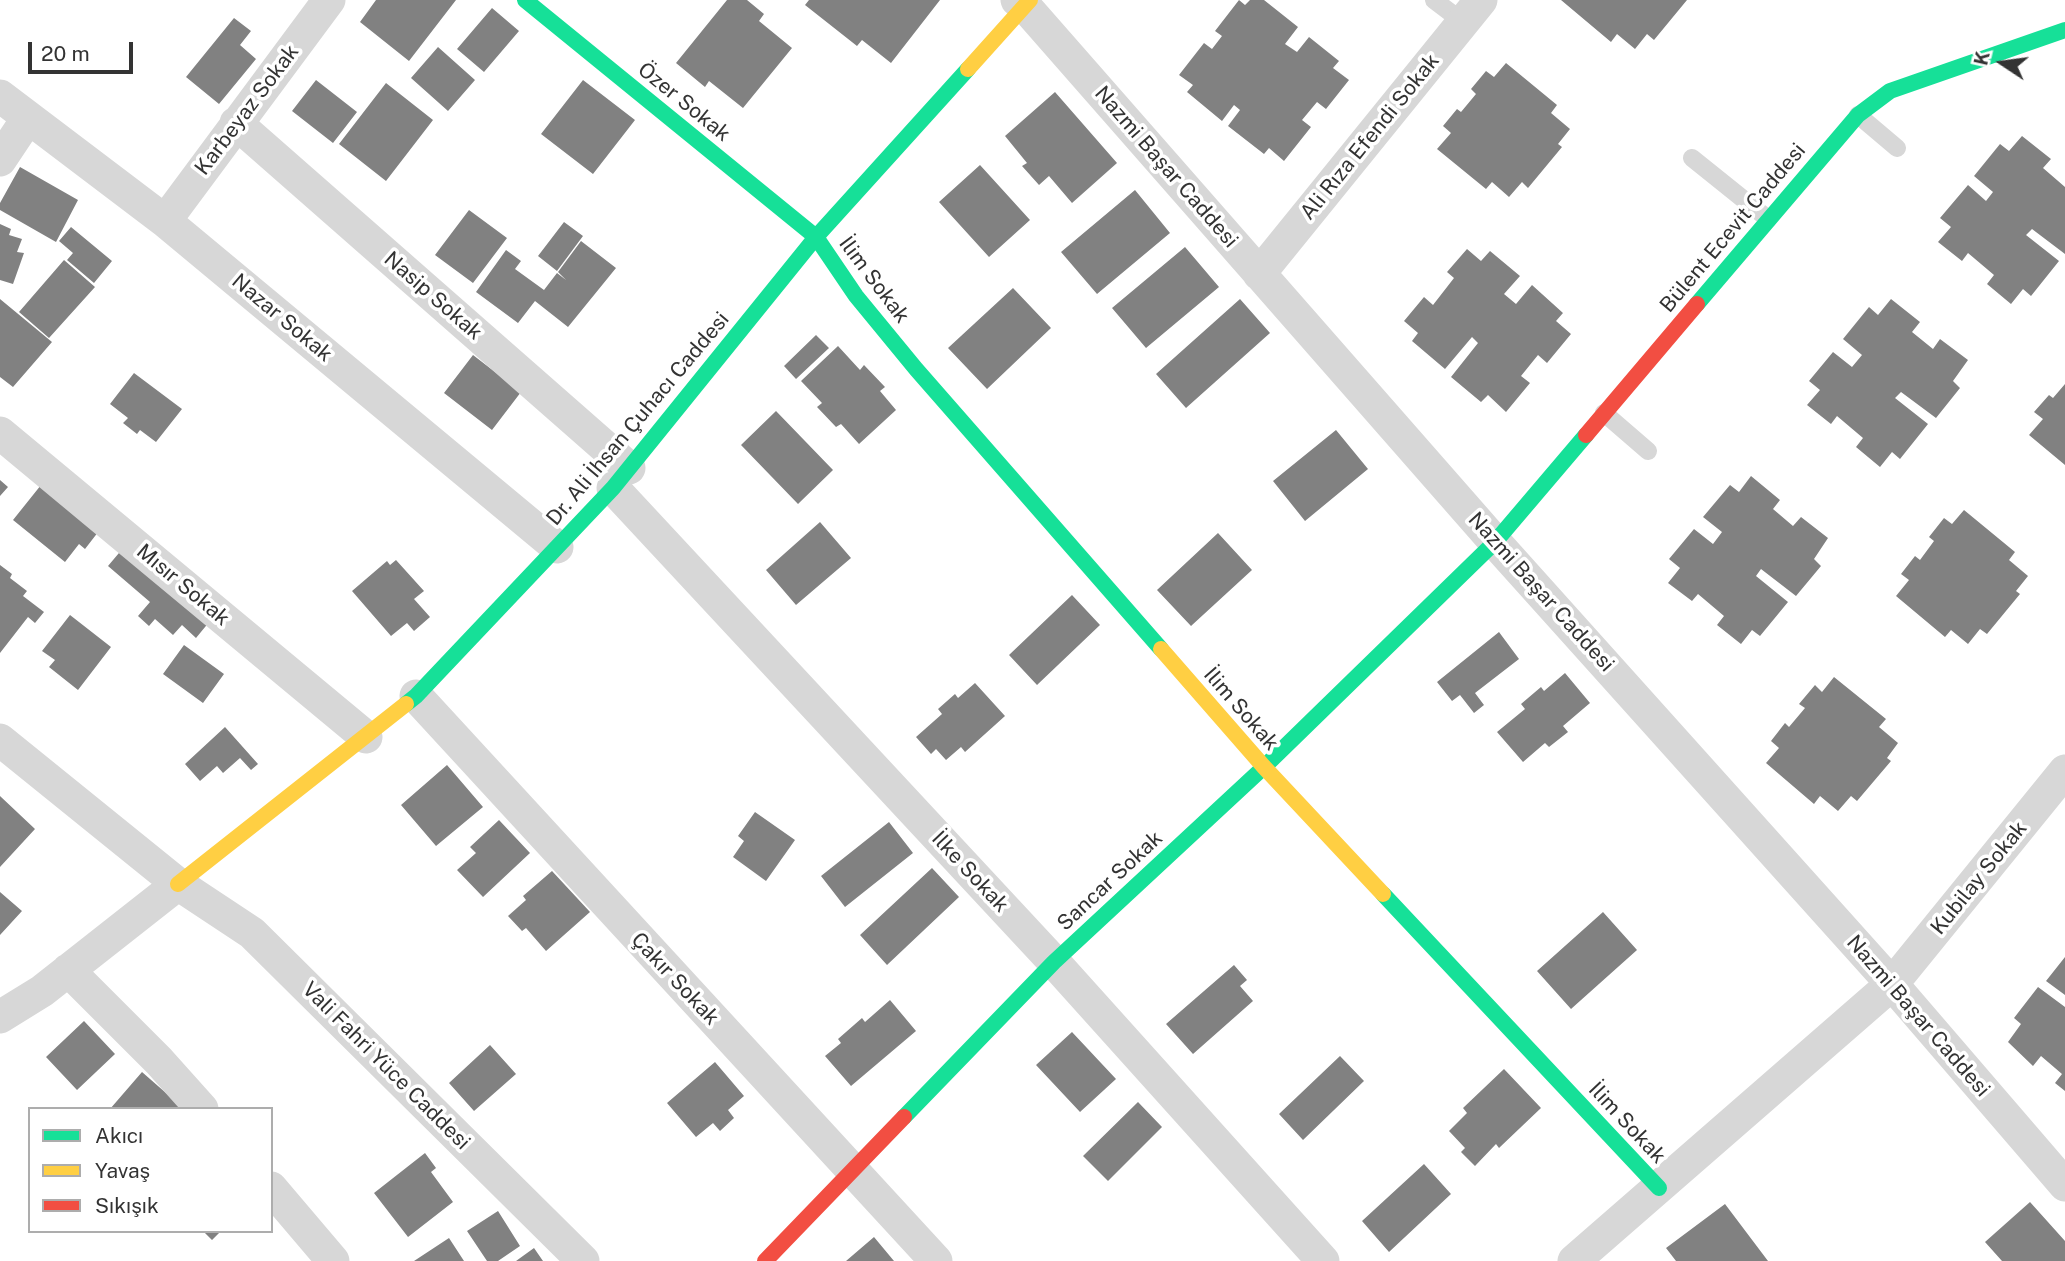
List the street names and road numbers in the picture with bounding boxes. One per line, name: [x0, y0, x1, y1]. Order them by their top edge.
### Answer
street label: Karbeyaz Sokak: [190, 40, 304, 180]
street label: Ali Rıza Efendi Sokak: [1295, 49, 1445, 225]
street label: Özer Sokak: [633, 57, 735, 147]
street label: Nazmi Başar Caddesi: [1089, 81, 1243, 253]
street label: Bülent Ecevit Caddesi: [1655, 138, 1811, 318]
street label: İlim Sokak: [833, 232, 915, 328]
street label: Nasip Sokak: [379, 247, 487, 345]
street label: Nazar Sokak: [227, 269, 337, 367]
street label: Dr. Ali İhsan Çuhacı Caddesi: [541, 307, 735, 531]
street label: Nazmi Başar Caddesi: [1463, 507, 1619, 677]
street label: Mısır Sokak: [131, 539, 235, 631]
street label: İlim Sokak: [1198, 662, 1284, 756]
street label: Kubilay Sokak: [1926, 816, 2032, 940]
street label: İlke Sokak: [926, 826, 1014, 918]
street label: Sancar Sokak: [1052, 826, 1168, 936]
street label: Çakır Sokak: [626, 928, 724, 1030]
street label: Nazmi Başar Caddesi: [1841, 930, 1995, 1102]
street label: Vali Fahri Yüce Caddesi: [297, 977, 475, 1155]
street label: İlim Sokak: [1583, 1077, 1671, 1169]

